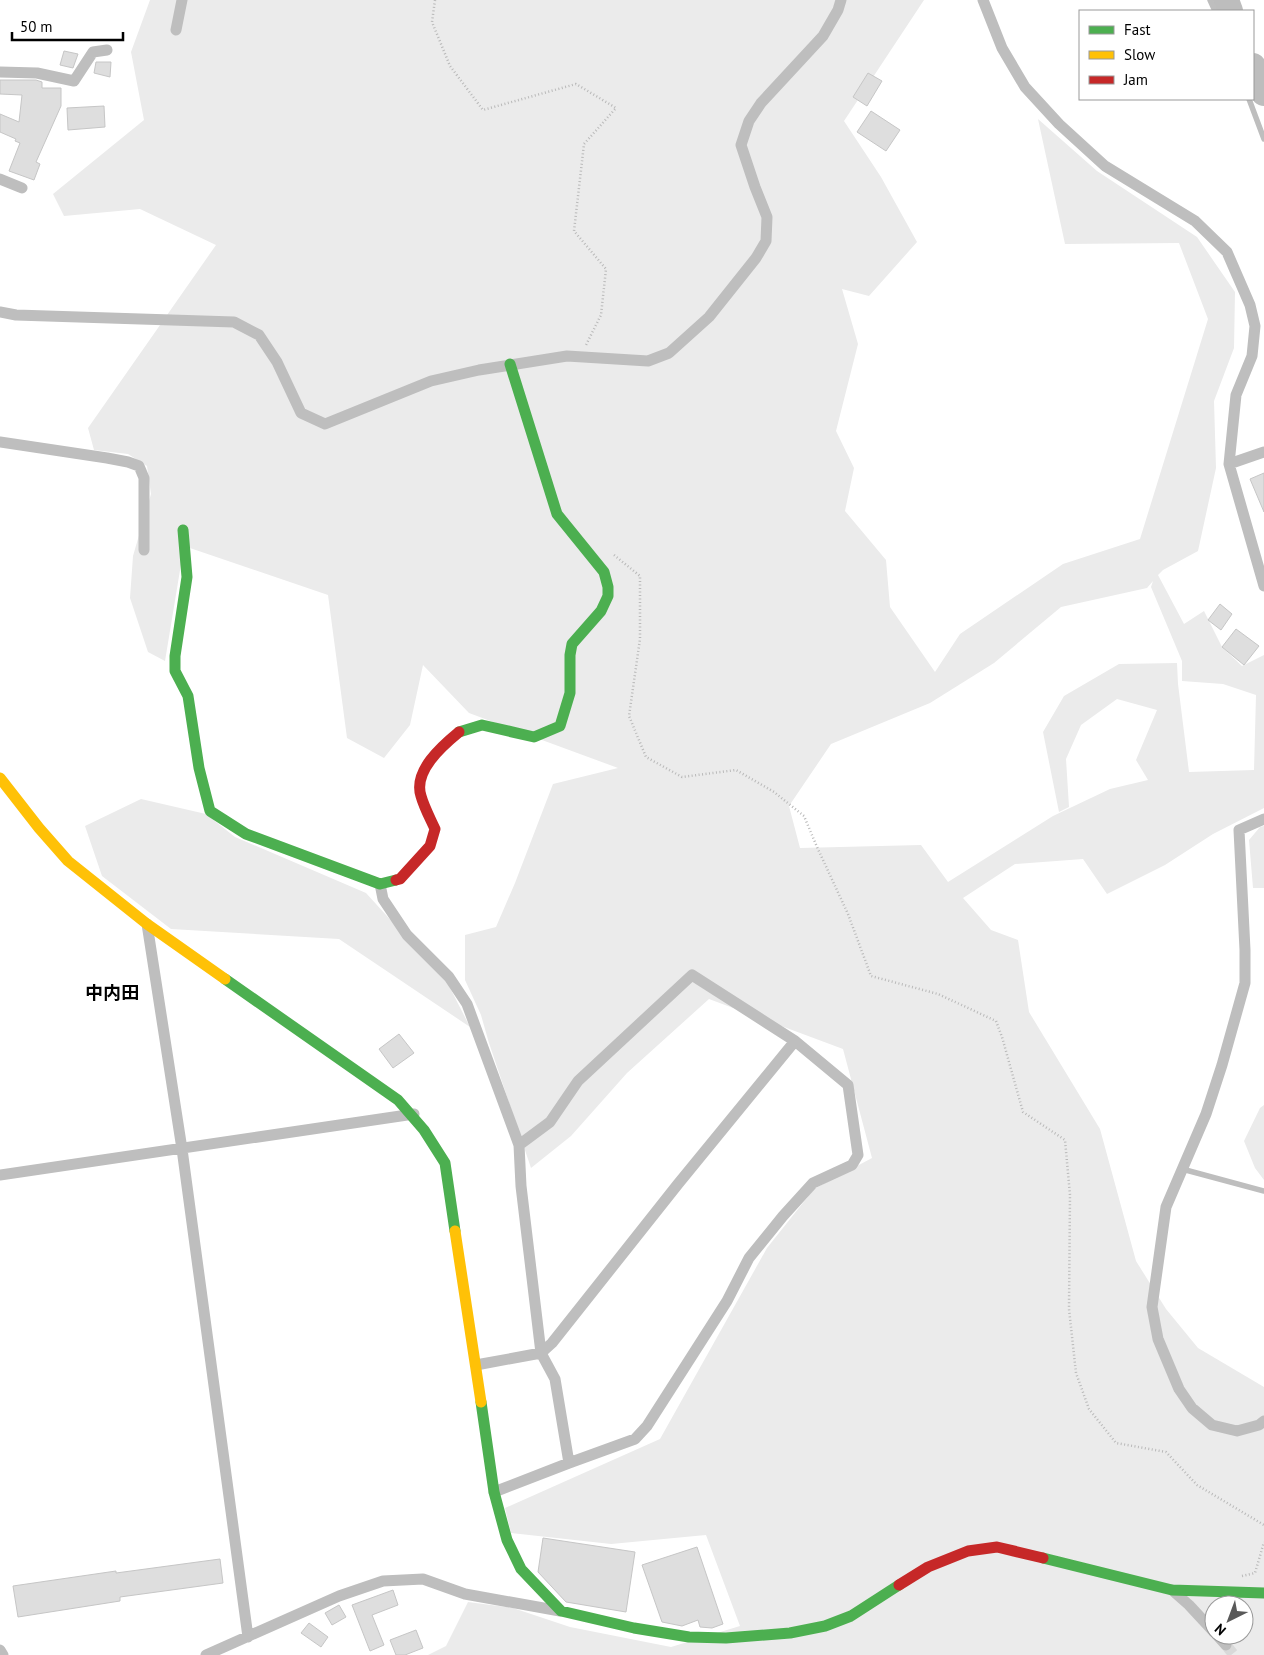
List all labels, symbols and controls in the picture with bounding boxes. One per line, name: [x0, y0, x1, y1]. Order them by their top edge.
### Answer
scale bar: [12, 10, 124, 42]
legend: [1079, 10, 1254, 100]
text: 50 m: [20, 17, 53, 36]
text: Fast: [1124, 20, 1151, 39]
text: Slow: [1124, 45, 1155, 64]
text: Jam: [1123, 70, 1148, 89]
district label: 中内田: [85, 981, 139, 1004]
north arrow: [1204, 1595, 1254, 1645]
text: N: [1211, 1620, 1230, 1639]

